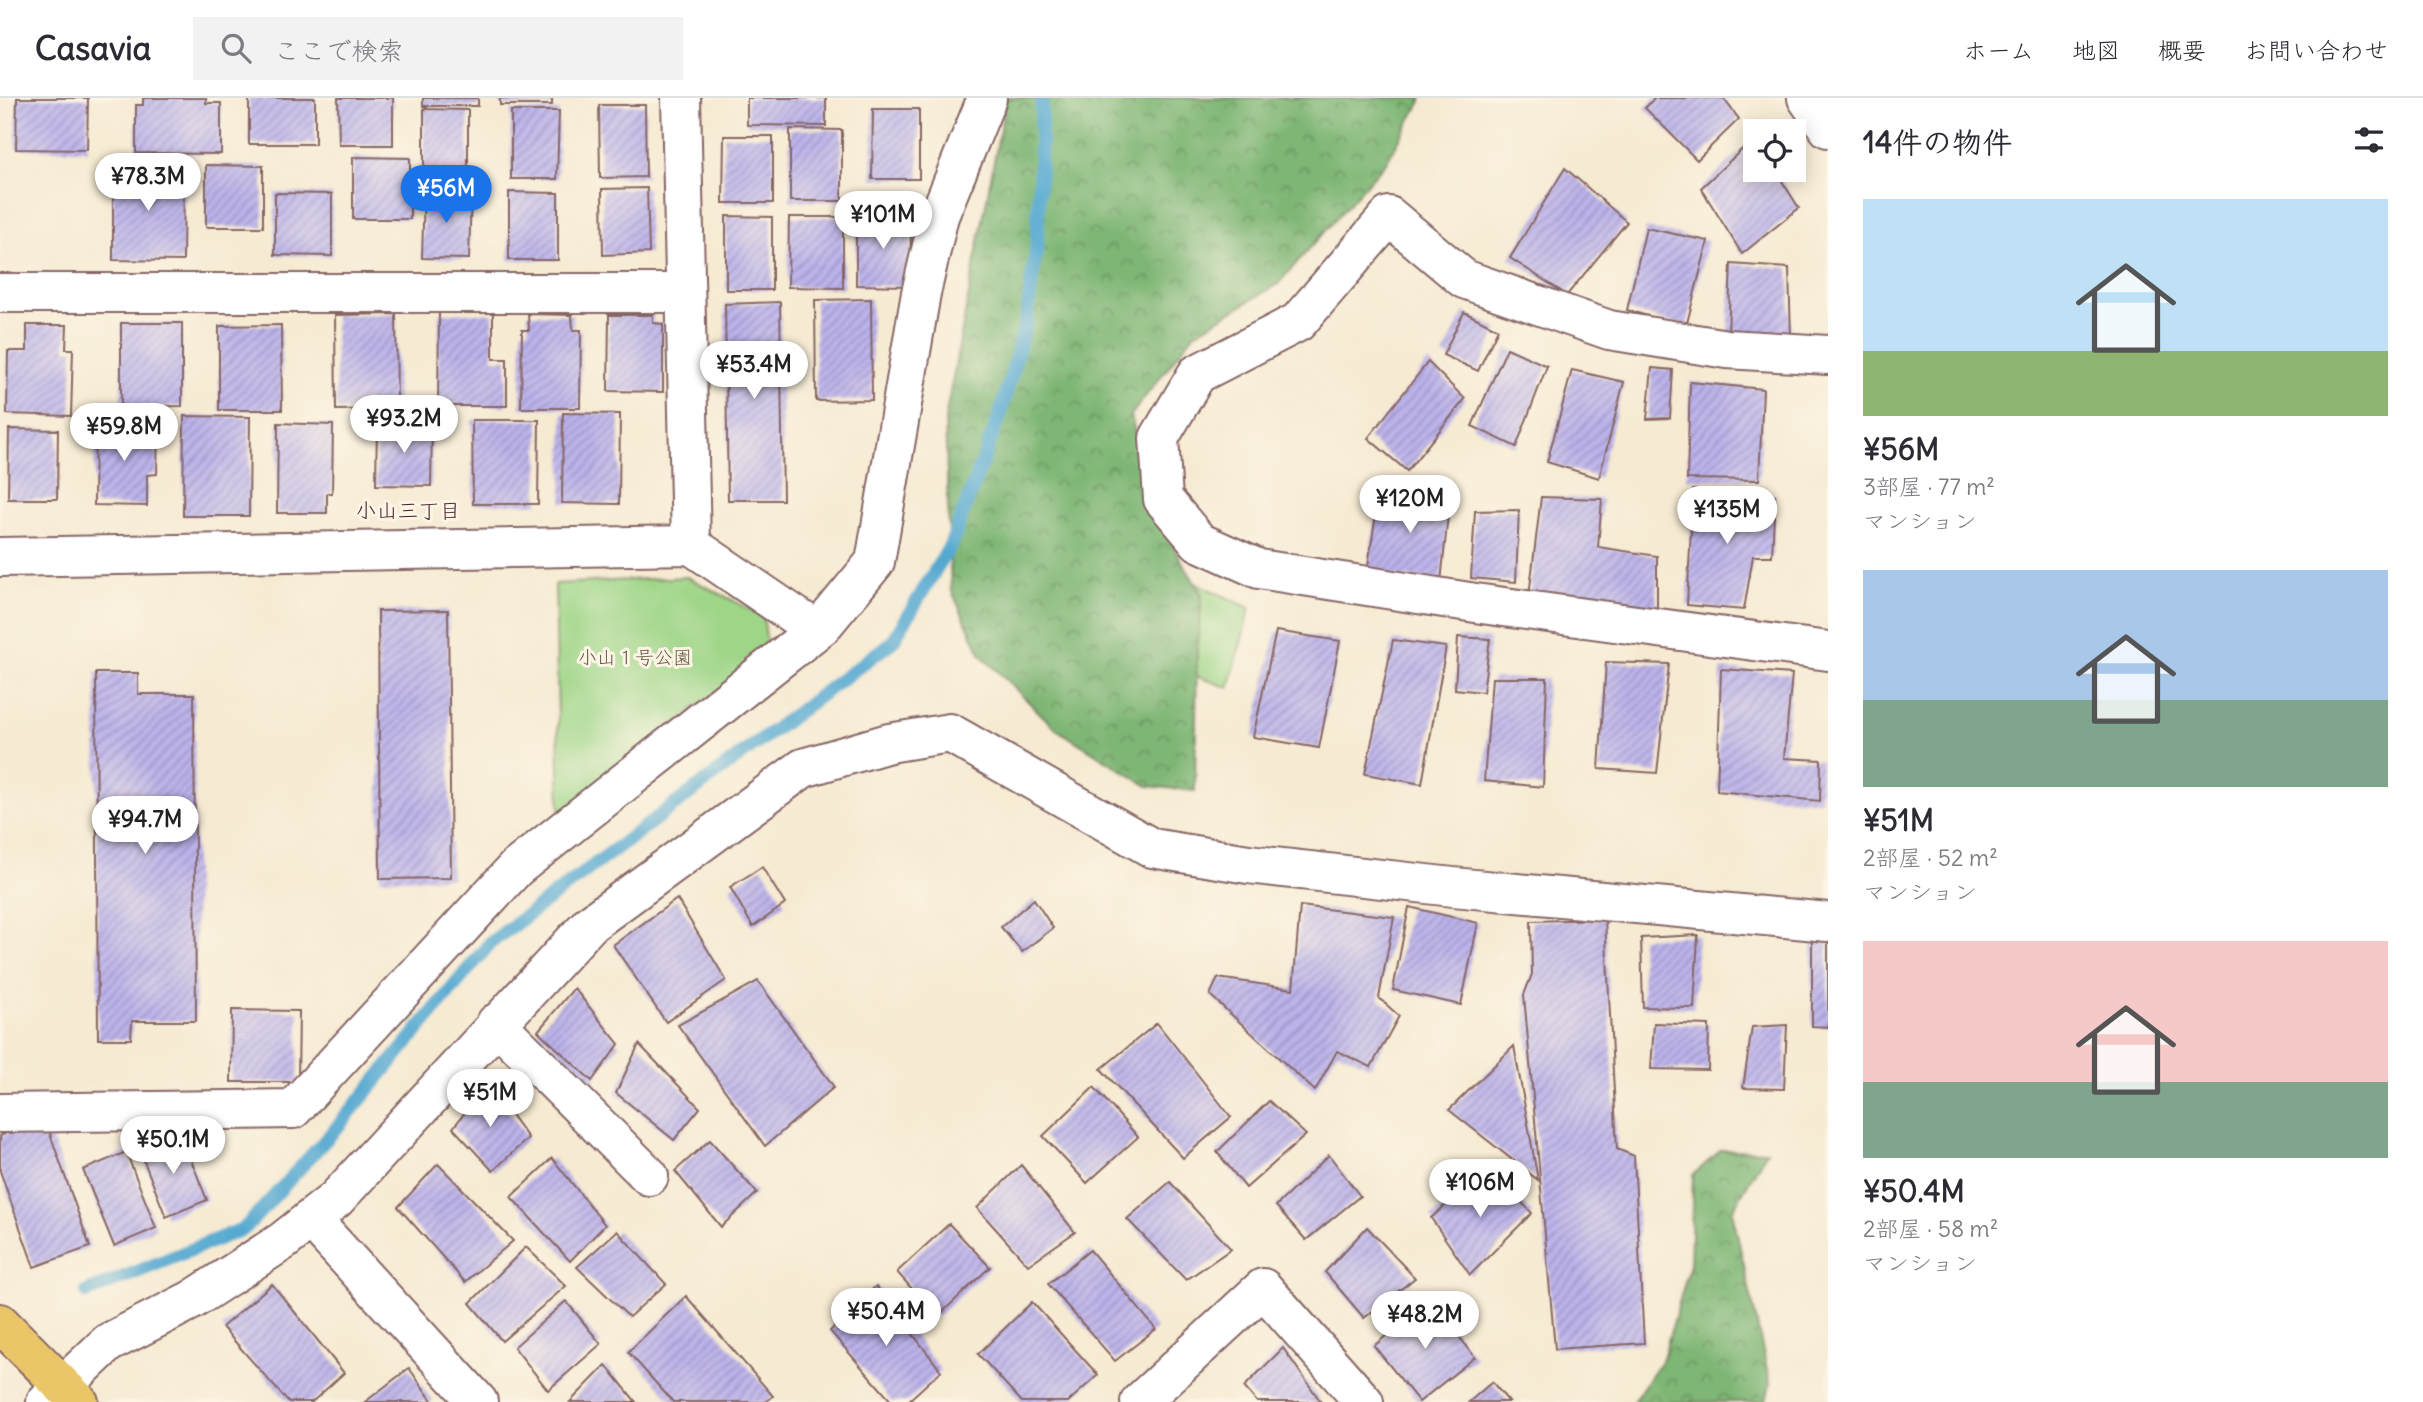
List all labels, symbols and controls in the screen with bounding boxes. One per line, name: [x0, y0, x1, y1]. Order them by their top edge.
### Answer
search box: [193, 17, 683, 80]
text: Casavia: [35, 27, 151, 69]
icon: search: [217, 29, 255, 67]
text: ここで検索: [273, 34, 403, 67]
text: ホーム: [1963, 35, 2034, 65]
text: 地図: [2072, 35, 2120, 65]
text: 概要: [2158, 35, 2206, 65]
text: お問い合わせ: [2244, 35, 2388, 65]
map controls: [1743, 119, 1806, 182]
button: locate: [1743, 119, 1806, 182]
icon: filters: [2350, 121, 2388, 159]
text: 14件の物件: [1863, 123, 2012, 161]
pin: ¥78.3M: [91, 153, 205, 213]
text: ¥78.3M: [111, 161, 185, 190]
pin: ¥56M: [405, 166, 487, 225]
text: ¥56M: [417, 173, 475, 202]
pin: ¥101M: [834, 192, 932, 251]
text: ¥101M: [850, 199, 916, 228]
icon: home: [2063, 245, 2189, 371]
pin: ¥53.4M: [697, 342, 811, 401]
text: ¥53.4M: [716, 349, 792, 378]
pin: ¥93.2M: [347, 396, 461, 455]
text: ¥93.2M: [366, 403, 442, 432]
pin: ¥59.8M: [67, 404, 181, 463]
text: ¥59.8M: [86, 411, 162, 440]
text: ¥56M: [1863, 430, 1939, 468]
text: 3部屋 · 77 m²: [1863, 472, 1995, 501]
pin: ¥120M: [1361, 476, 1459, 535]
text: ¥120M: [1376, 483, 1445, 512]
pin: ¥135M: [1678, 486, 1776, 546]
text: ¥135M: [1693, 494, 1761, 523]
district label: 小山三丁目: [356, 497, 461, 524]
text: マンション: [1863, 506, 1977, 535]
icon: home: [2063, 616, 2189, 742]
park label: 小山１号公園: [578, 645, 692, 669]
pin: ¥94.7M: [88, 796, 202, 856]
text: ¥51M: [1863, 801, 1934, 839]
text: ¥94.7M: [108, 804, 182, 833]
text: 2部屋 · 52 m²: [1863, 843, 1998, 872]
text: マンション: [1863, 877, 1977, 906]
icon: home: [2063, 987, 2189, 1113]
pin: ¥51M: [449, 1070, 531, 1129]
text: ¥51M: [463, 1077, 517, 1106]
pin: ¥50.1M: [116, 1116, 230, 1176]
text: ¥50.1M: [136, 1124, 210, 1153]
pin: ¥106M: [1431, 1160, 1529, 1219]
text: ¥106M: [1445, 1167, 1515, 1196]
text: ¥50.4M: [1863, 1172, 1965, 1210]
text: 2部屋 · 58 m²: [1863, 1214, 1998, 1243]
text: マンション: [1863, 1248, 1977, 1277]
pin: ¥50.4M: [829, 1288, 943, 1348]
pin: ¥48.2M: [1368, 1292, 1482, 1351]
text: ¥50.4M: [847, 1296, 925, 1325]
text: ¥48.2M: [1387, 1299, 1463, 1328]

